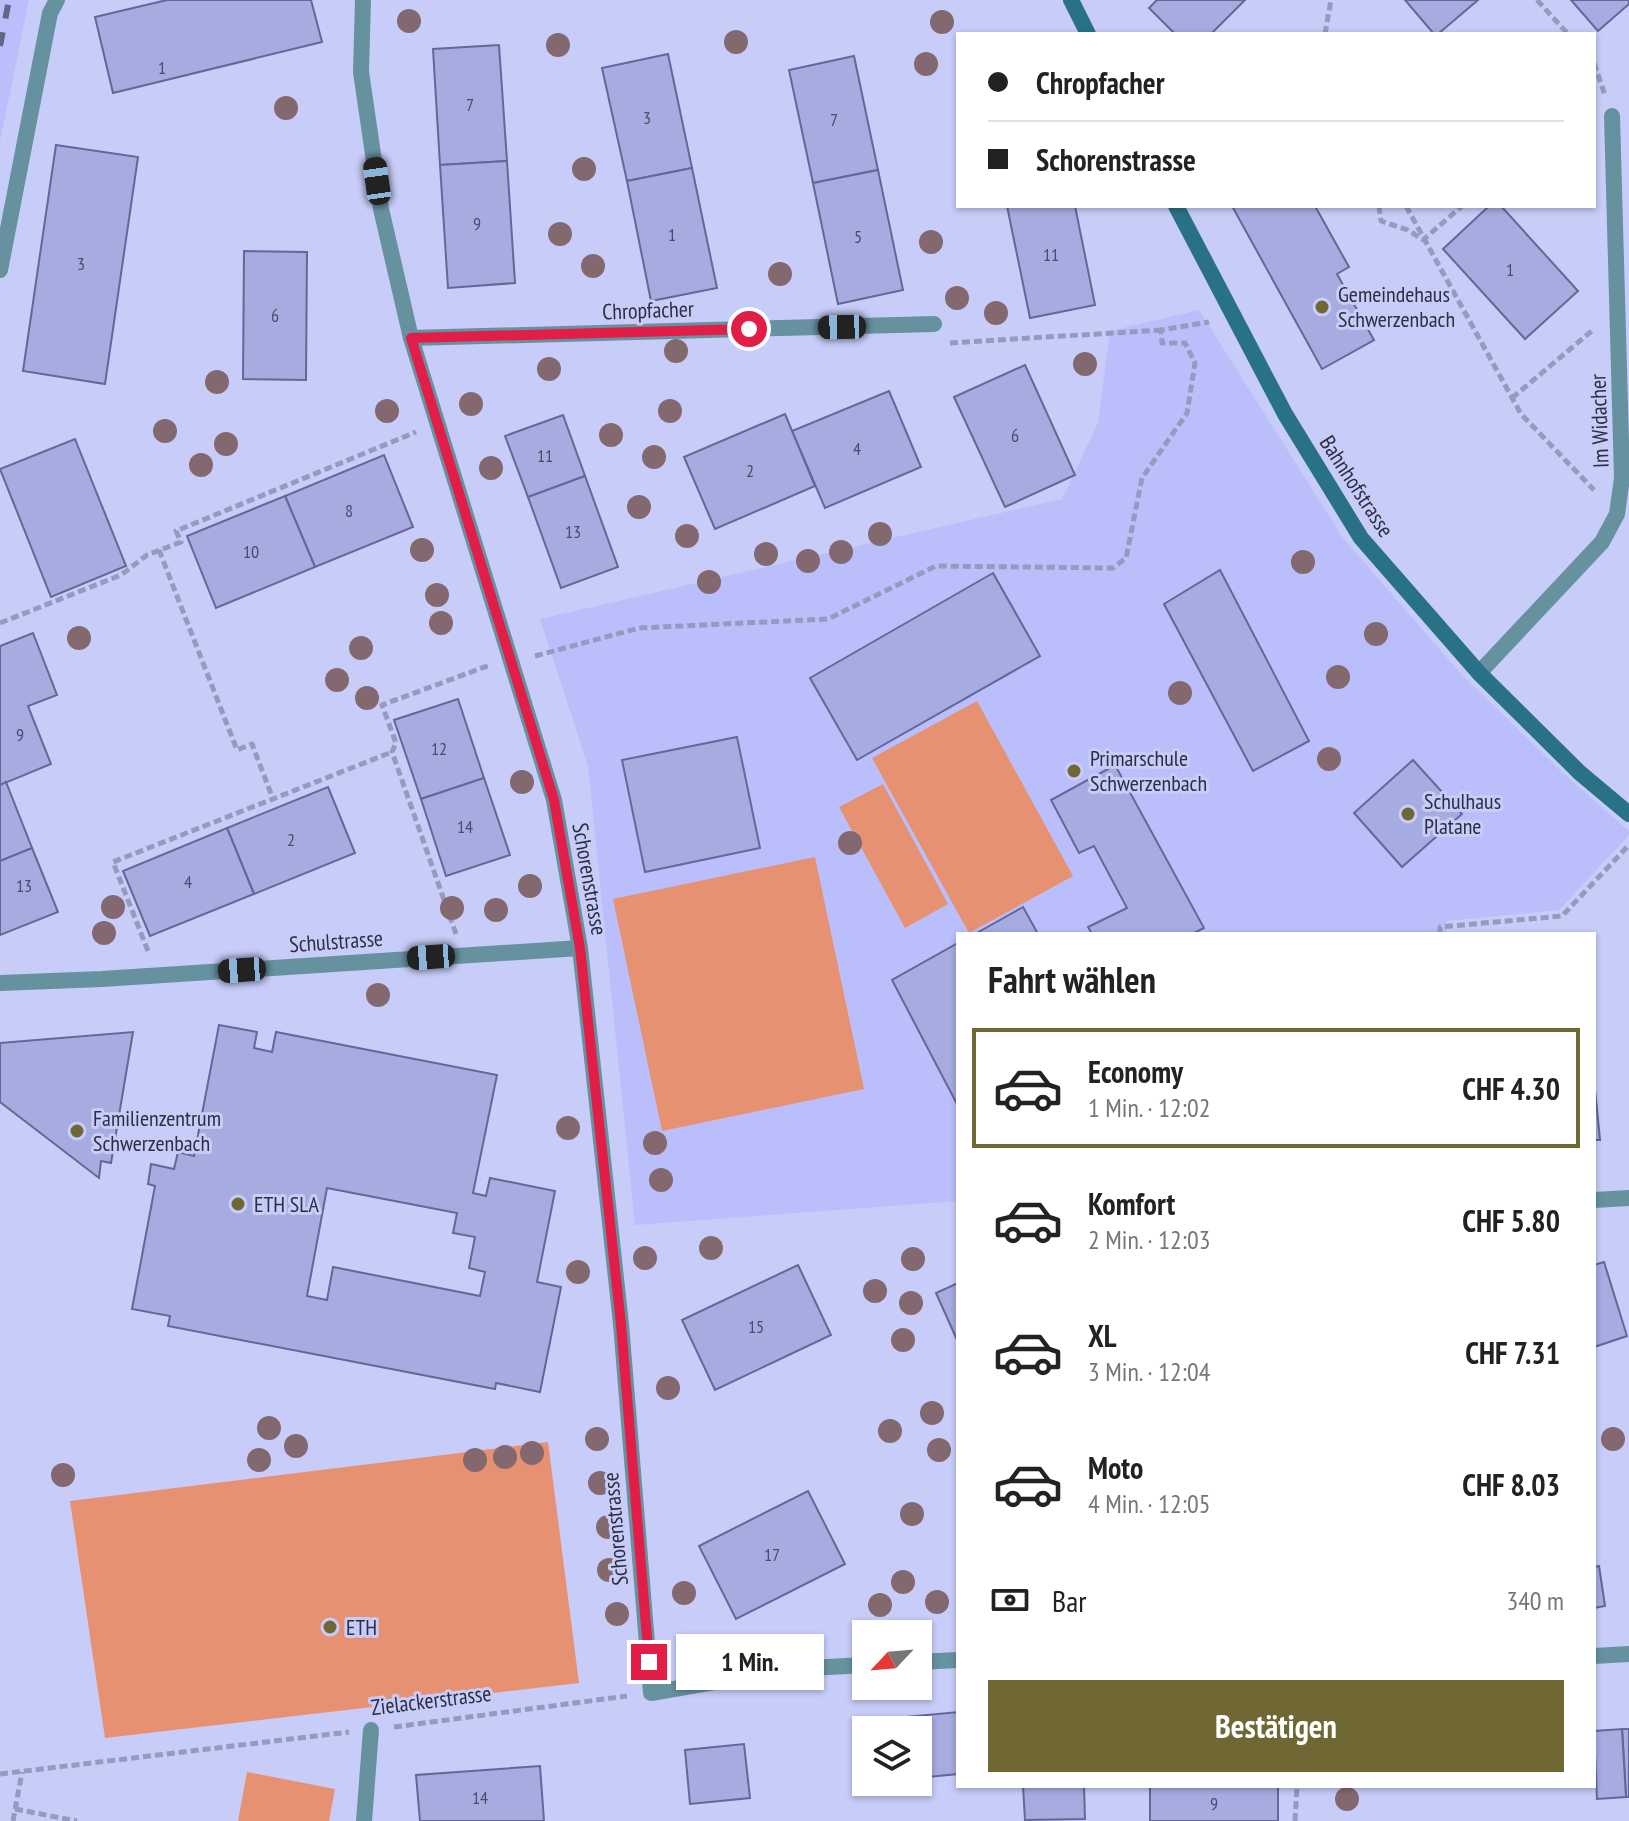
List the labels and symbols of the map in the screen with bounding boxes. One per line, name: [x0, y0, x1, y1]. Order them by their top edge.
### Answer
house number: 1: [158, 56, 166, 79]
house number: 7: [466, 93, 474, 116]
house number: 3: [643, 106, 651, 129]
house number: 7: [830, 108, 838, 131]
car: [362, 156, 392, 206]
house number: 9: [473, 212, 481, 235]
house number: 1: [668, 223, 676, 246]
house number: 5: [854, 225, 862, 248]
house number: 11: [1043, 243, 1059, 266]
house number: 3: [77, 252, 85, 275]
house number: 1: [1506, 258, 1514, 281]
place label: Gemeindehaus Schwerzenbach: [1338, 280, 1455, 333]
street label: Chropfacher: [602, 294, 694, 326]
marker: Gemeindehaus Schwerzenbach: [1313, 298, 1331, 316]
house number: 6: [271, 304, 279, 327]
route start: [731, 311, 767, 347]
car: [818, 315, 866, 339]
street label: Im Widacher: [1583, 373, 1615, 469]
house number: 6: [1011, 424, 1019, 447]
street label: Bahnhofstrasse: [1314, 430, 1400, 542]
house number: 4: [853, 437, 861, 460]
house number: 11: [537, 444, 553, 467]
house number: 2: [746, 459, 754, 482]
house number: 8: [345, 499, 353, 522]
house number: 13: [565, 520, 581, 543]
house number: 10: [243, 540, 259, 563]
house number: 9: [16, 723, 24, 746]
house number: 12: [431, 737, 447, 760]
place label: Primarschule Schwerzenbach: [1090, 744, 1207, 797]
marker: Primarschule Schwerzenbach: [1065, 762, 1083, 780]
place label: Schulhaus Platane: [1424, 787, 1501, 840]
marker: Schulhaus Platane: [1399, 805, 1417, 823]
house number: 14: [457, 815, 473, 838]
street label: Schorenstrasse: [566, 821, 614, 937]
house number: 2: [287, 828, 295, 851]
house number: 4: [184, 870, 192, 893]
house number: 13: [16, 874, 32, 897]
street label: Schulstrasse: [288, 924, 384, 958]
car: [406, 943, 456, 971]
car: [217, 956, 267, 984]
place label: Familienzentrum Schwerzenbach: [93, 1104, 221, 1157]
marker: Familienzentrum Schwerzenbach: [68, 1122, 86, 1140]
place label: ETH SLA: [254, 1190, 319, 1218]
marker: ETH SLA: [229, 1195, 247, 1213]
house number: 15: [748, 1315, 764, 1338]
street label: Schorenstrasse: [596, 1471, 634, 1587]
house number: 17: [764, 1543, 780, 1566]
place label: ETH: [346, 1613, 377, 1641]
marker: ETH: [321, 1618, 339, 1636]
north arrow: [852, 1620, 932, 1700]
callout: 1 Min.: [677, 1634, 825, 1690]
route end: [631, 1644, 667, 1680]
street label: Zielackerstrasse: [369, 1679, 493, 1721]
house number: 14: [472, 1786, 488, 1809]
house number: 9: [1210, 1792, 1218, 1815]

